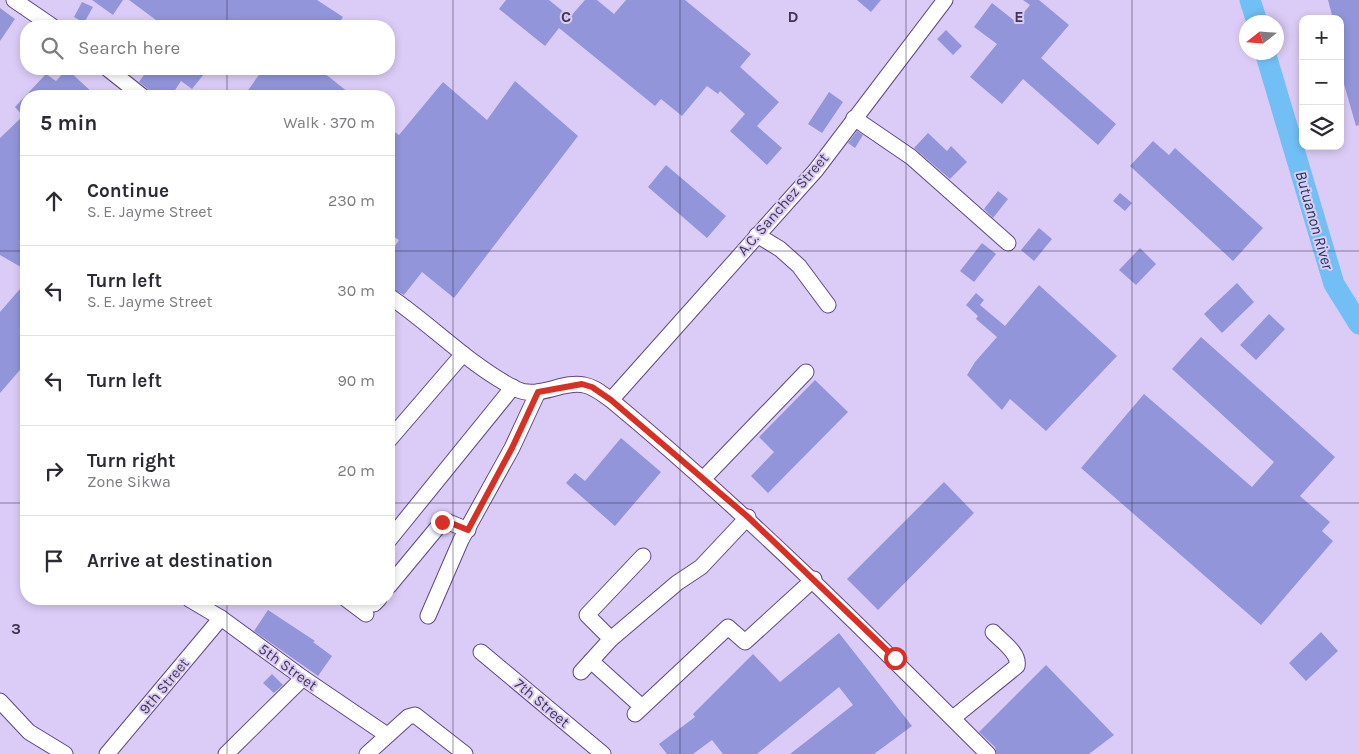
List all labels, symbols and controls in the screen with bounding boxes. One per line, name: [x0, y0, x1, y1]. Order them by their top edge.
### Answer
text: C: [561, 7, 571, 26]
text: D: [788, 7, 799, 26]
text: E: [1014, 7, 1024, 26]
north arrow: [1239, 15, 1284, 60]
map controls: [1299, 15, 1344, 150]
button: +: [1299, 15, 1344, 60]
search box: [20, 20, 395, 75]
icon: search: [38, 34, 66, 62]
text: Search here: [78, 37, 180, 59]
button: −: [1299, 60, 1344, 105]
button: layers: [1299, 105, 1344, 150]
text: 5 min: [40, 111, 97, 135]
text: Walk · 370 m: [283, 113, 375, 132]
street label: A.C. Sanchez Street: [734, 149, 832, 259]
water label: Butuanon River: [1291, 169, 1338, 272]
text: Continue: [87, 180, 169, 202]
icon: ahead: [40, 187, 68, 215]
text: 230 m: [328, 191, 375, 210]
text: S. E. Jayme Street: [87, 202, 213, 221]
text: Turn left: [87, 270, 162, 292]
icon: left: [40, 277, 68, 305]
text: 30 m: [337, 281, 375, 300]
text: S. E. Jayme Street: [87, 292, 213, 311]
icon: left: [40, 367, 68, 395]
text: Turn left: [87, 370, 162, 392]
text: 90 m: [337, 371, 375, 390]
text: Turn right: [87, 450, 176, 472]
icon: right: [40, 457, 68, 485]
text: 20 m: [337, 461, 375, 480]
text: Zone Sikwa: [87, 472, 171, 491]
route end: [431, 511, 454, 534]
icon: arrive: [40, 547, 68, 575]
text: Arrive at destination: [87, 550, 273, 572]
text: 3: [11, 619, 21, 638]
street label: 5th Street: [255, 640, 321, 694]
route start: [884, 647, 907, 670]
street label: 9th Street: [135, 654, 193, 718]
street label: 7th Street: [511, 675, 574, 731]

